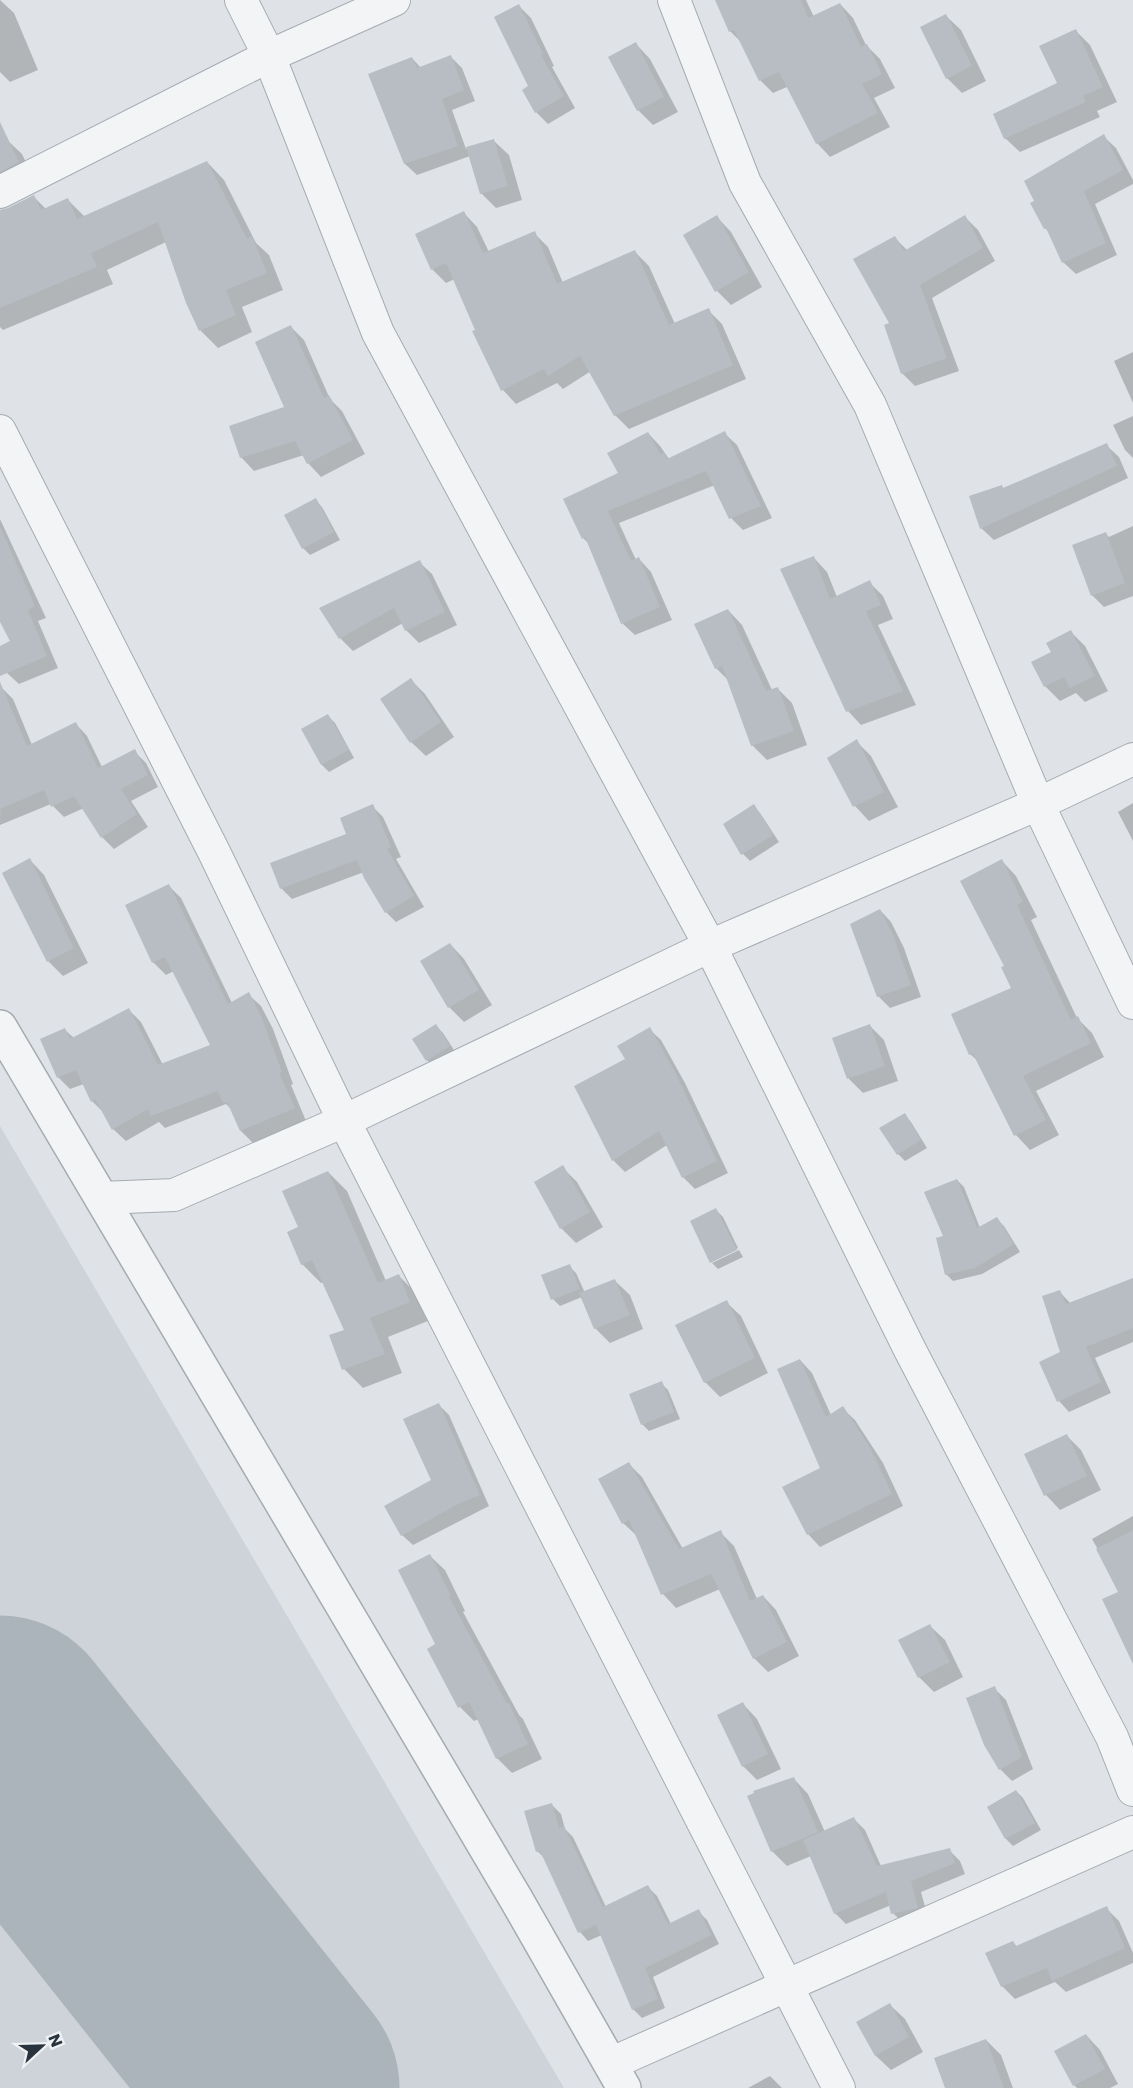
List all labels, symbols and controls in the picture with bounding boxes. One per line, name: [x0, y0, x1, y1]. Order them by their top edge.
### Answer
north arrow: [12, 2016, 72, 2076]
text: N: [43, 2031, 68, 2050]

